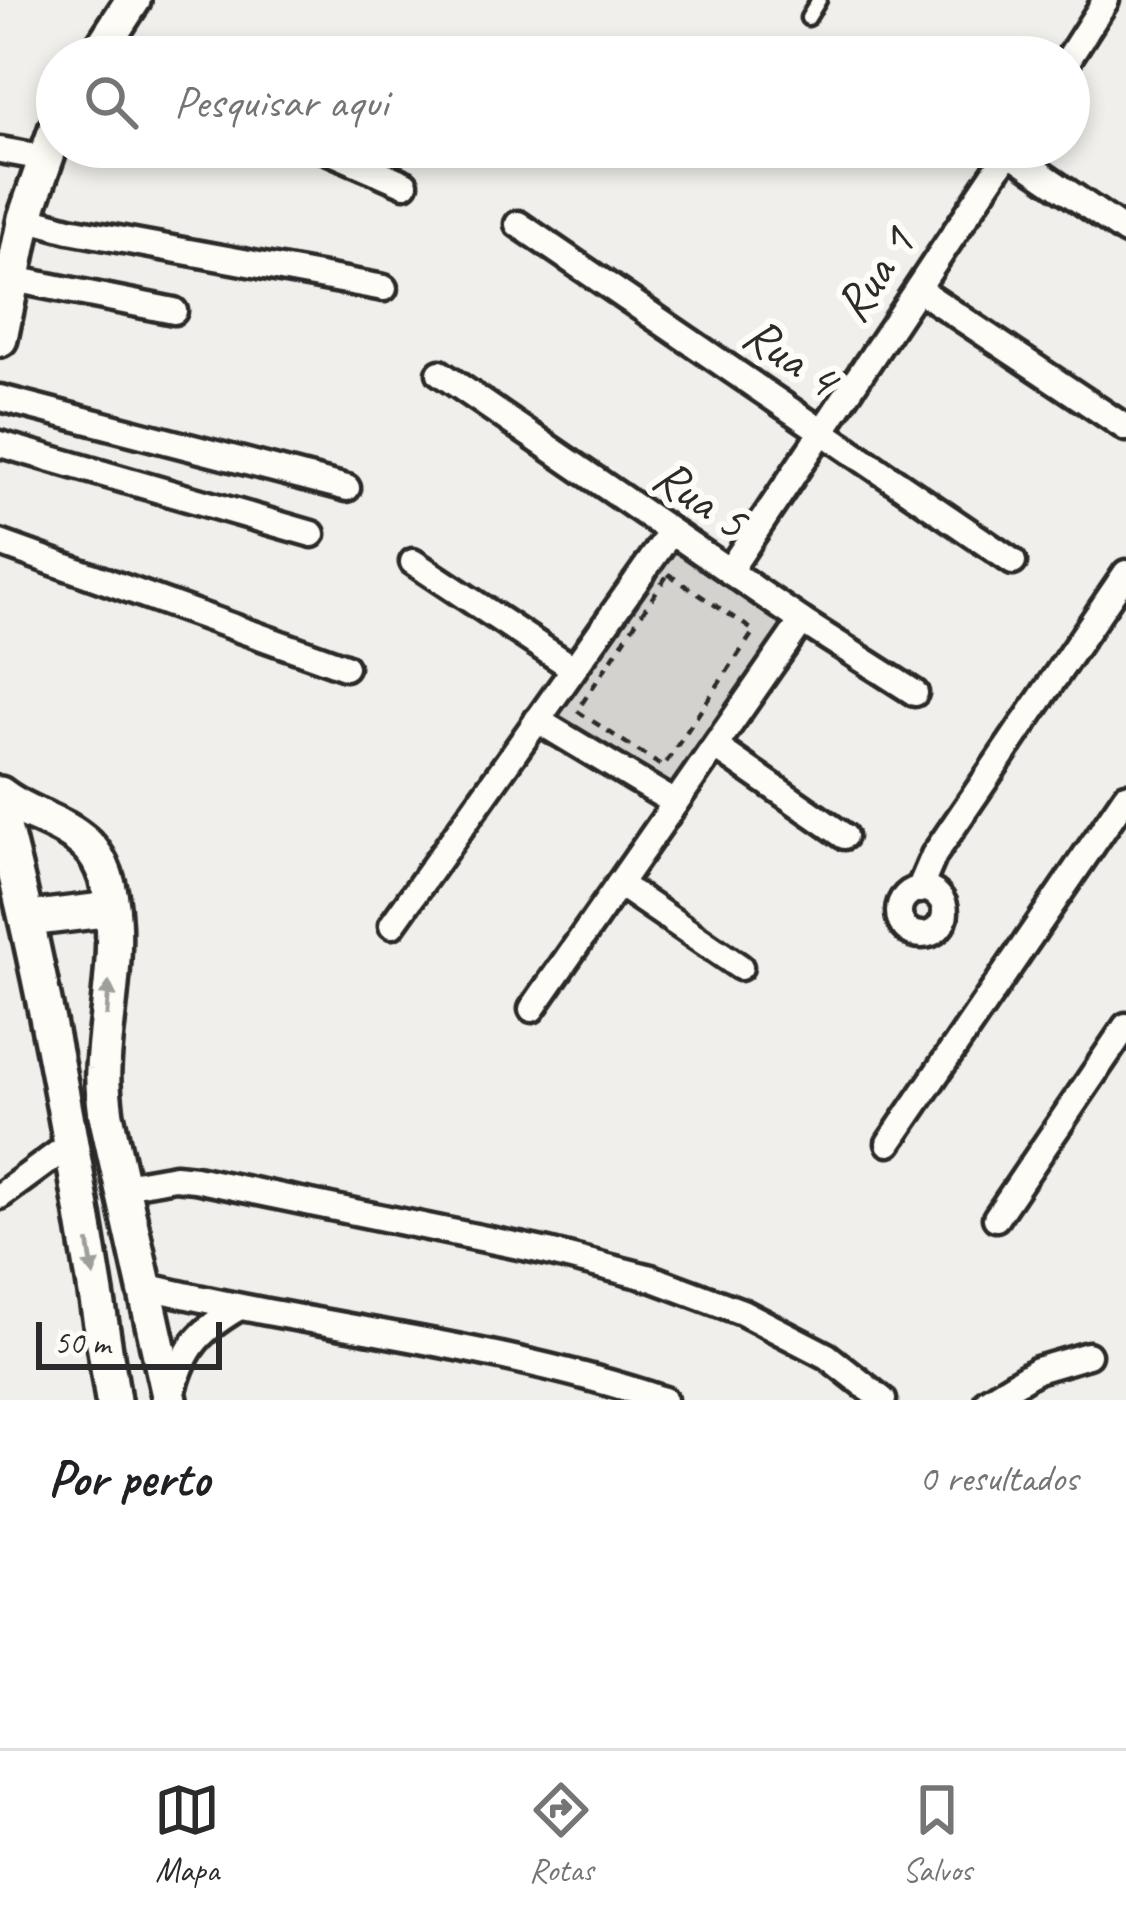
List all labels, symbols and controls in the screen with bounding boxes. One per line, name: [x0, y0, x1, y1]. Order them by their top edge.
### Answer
search box: [36, 36, 1090, 168]
icon: search: [78, 69, 144, 135]
text: Pesquisar aqui: [174, 74, 388, 131]
street label: Rua 1: [819, 212, 930, 334]
street label: Rua 4: [731, 301, 855, 413]
street label: Rua 5: [641, 443, 762, 554]
one-way arrow: [99, 979, 118, 1017]
one-way arrow: [82, 1240, 100, 1278]
scale bar: [36, 1316, 222, 1369]
text: 50 m: [54, 1322, 110, 1364]
text: Por perto: [48, 1446, 210, 1510]
text: 0 resultados: [919, 1454, 1078, 1503]
tab: Mapa: [154, 1777, 220, 1891]
tab: Rotas: [528, 1777, 594, 1891]
tab: Salvos: [902, 1777, 972, 1891]

